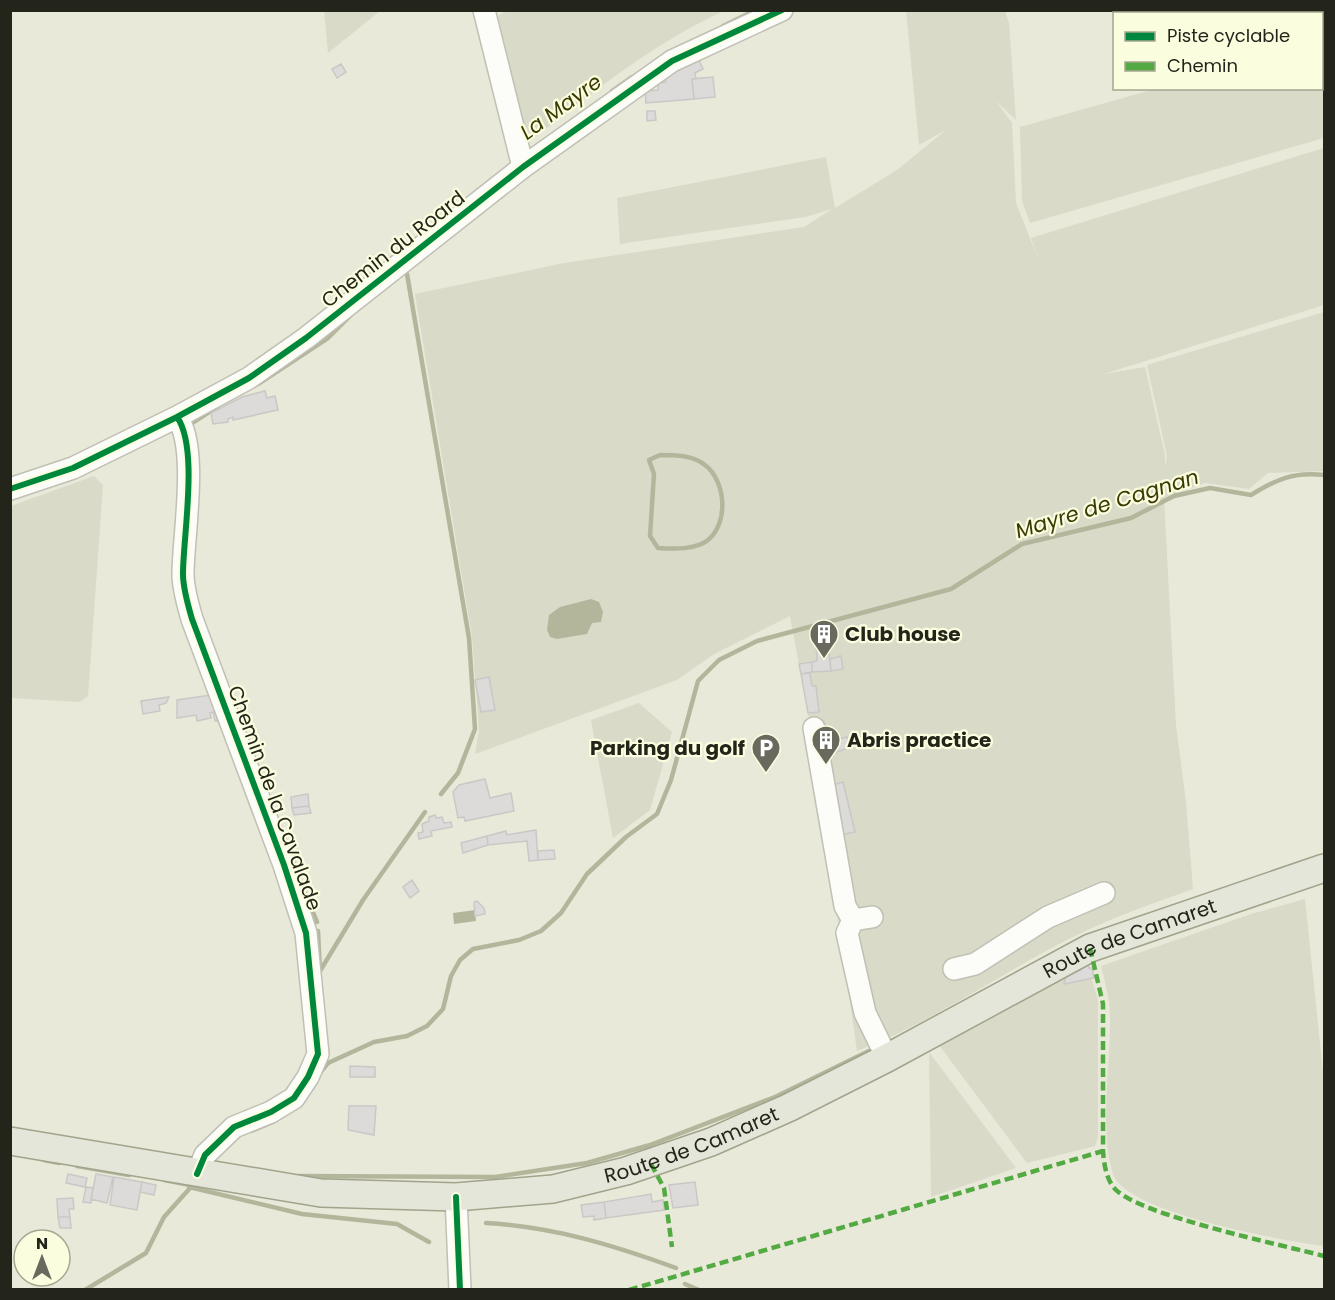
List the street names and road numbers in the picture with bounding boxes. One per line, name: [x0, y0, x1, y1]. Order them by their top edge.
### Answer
street label: Chemin du Roard: [315, 184, 471, 314]
street label: Chemin de la Cavalade: [221, 682, 329, 914]
street label: Route de Camaret: [1038, 892, 1220, 985]
street label: Route de Camaret: [601, 1100, 783, 1190]

